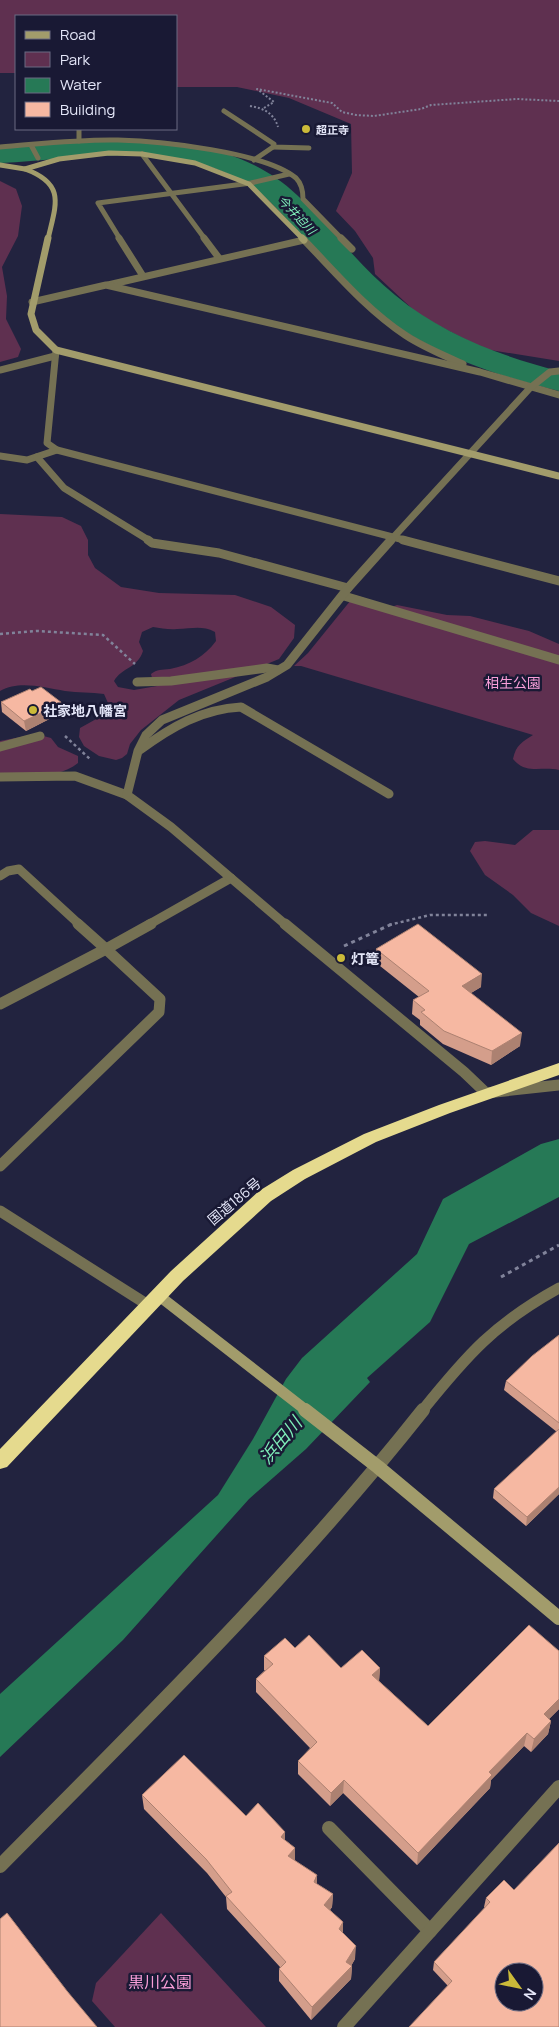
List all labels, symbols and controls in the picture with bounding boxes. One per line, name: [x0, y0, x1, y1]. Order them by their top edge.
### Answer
legend: [15, 15, 178, 130]
text: Road: [60, 24, 96, 45]
text: Park: [60, 49, 90, 70]
text: Water: [60, 74, 102, 95]
text: Building: [60, 99, 115, 120]
place label: 超正寺: [316, 122, 349, 137]
marker: 超正寺: [300, 123, 312, 135]
water label: 今井迫川: [274, 192, 321, 240]
park label: 相生公園: [485, 673, 541, 692]
place label: 社家地八幡宮: [43, 701, 127, 720]
marker: 社家地八幡宮: [27, 704, 39, 716]
place label: 灯篭: [351, 949, 379, 968]
marker: 灯篭: [335, 952, 347, 964]
street label: 国道186号: [203, 1173, 265, 1229]
water label: 浜田川: [253, 1410, 308, 1468]
north arrow: [494, 1962, 544, 2012]
park label: 黒川公園: [128, 1971, 192, 1993]
text: N: [520, 1985, 541, 2004]

